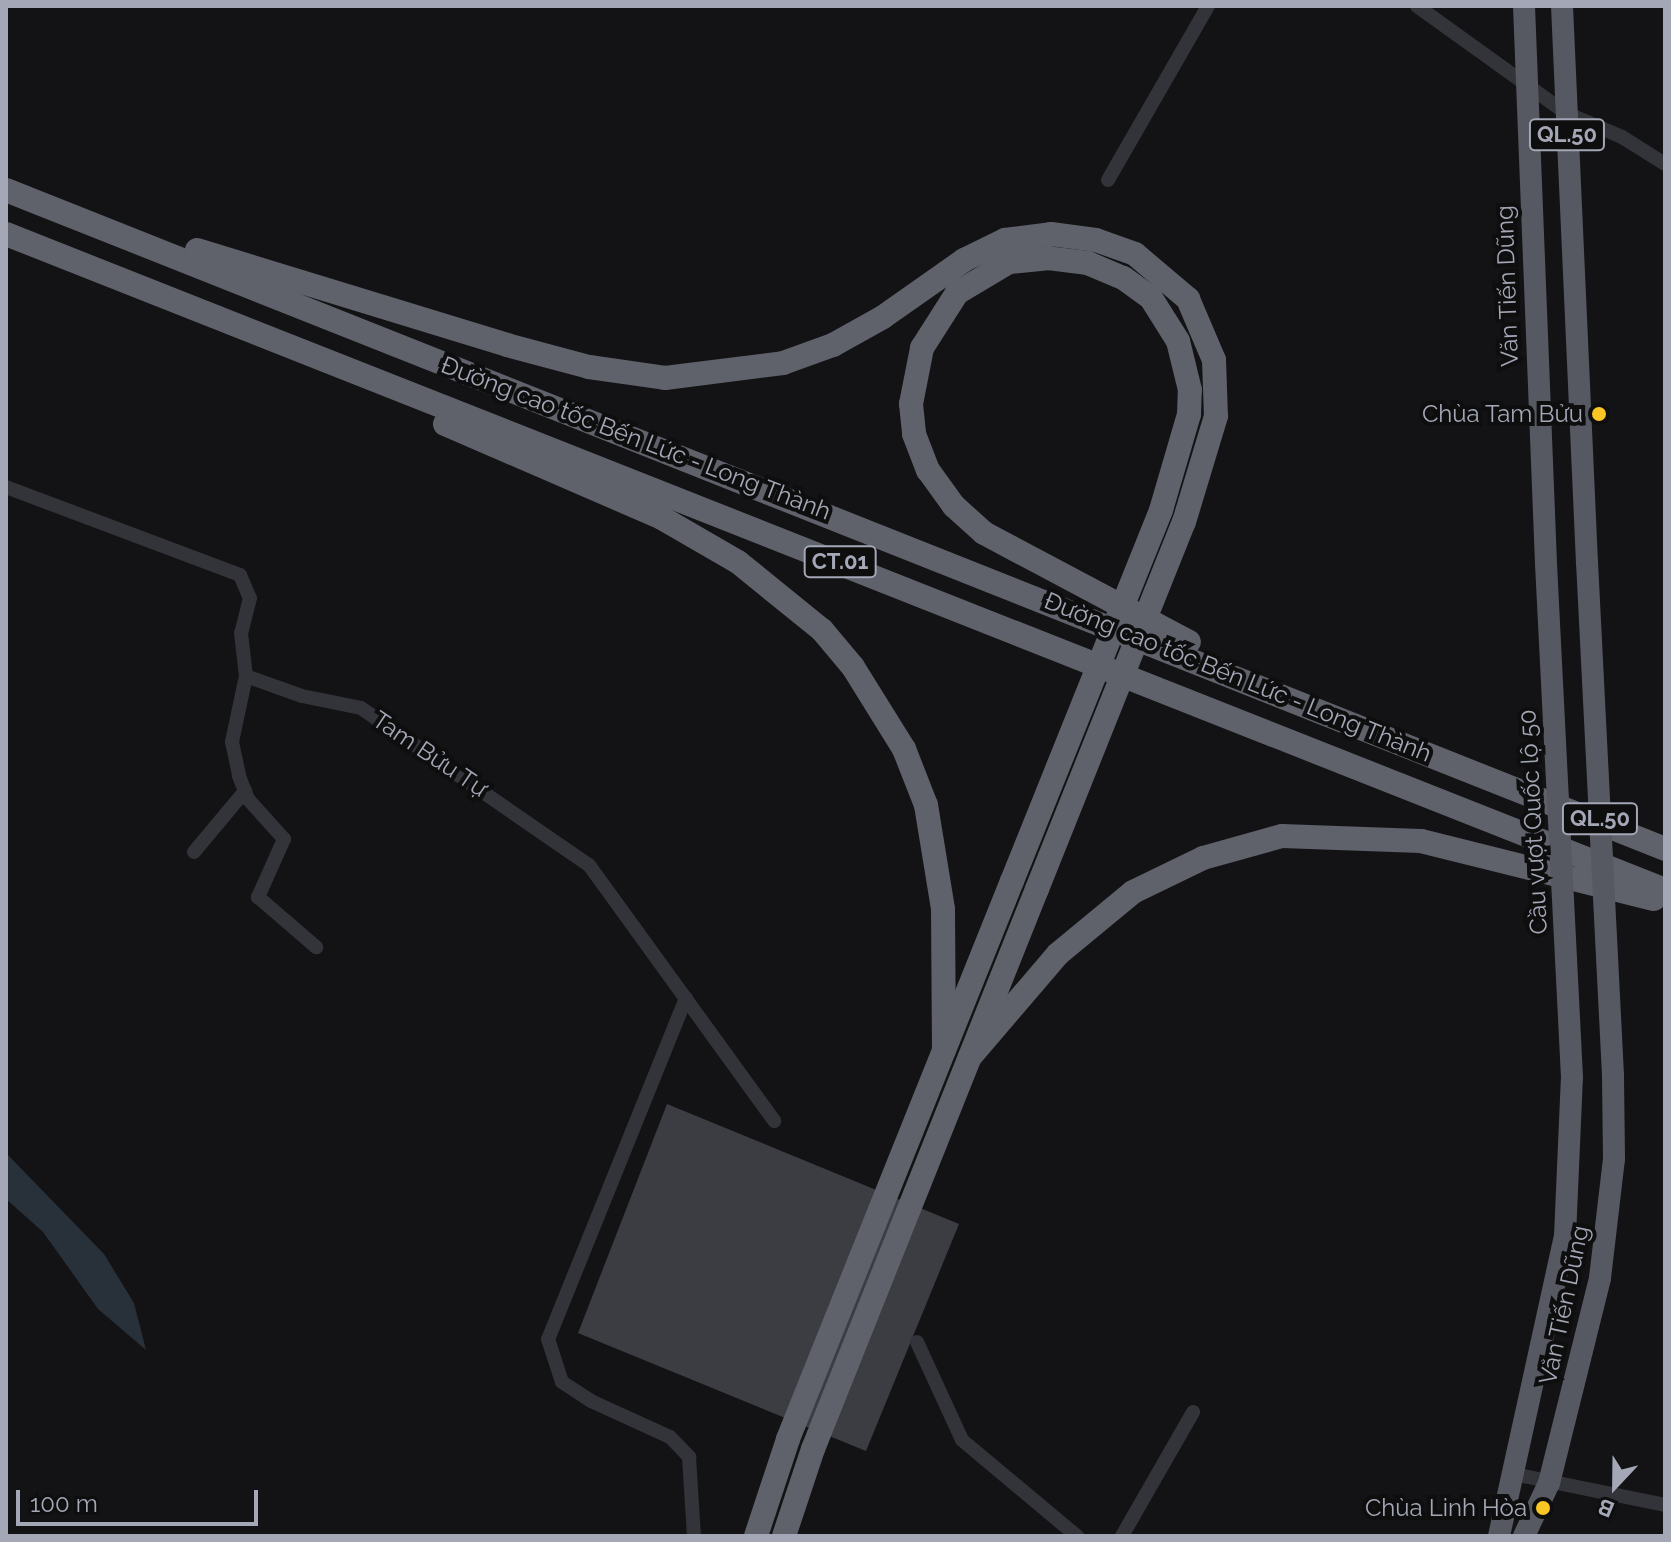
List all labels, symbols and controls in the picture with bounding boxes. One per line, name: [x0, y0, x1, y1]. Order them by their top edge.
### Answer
road number: QL.50: [1527, 117, 1607, 153]
street label: Văn Tiến Dũng: [1490, 204, 1524, 368]
street label: Đường cao tốc Bến Lức - Long Thành: [437, 350, 835, 526]
place label: Chùa Tam Bửu: [1421, 400, 1583, 428]
marker: Chùa Tam Bửu: [1590, 405, 1608, 423]
road number: CT.01: [802, 544, 878, 580]
street label: Đường cao tốc Bến Lức - Long Thành: [1040, 586, 1436, 768]
street label: Tam Bửu Tự: [367, 705, 493, 803]
street label: Cầu vượt Quốc lộ 50: [1513, 708, 1553, 936]
road number: QL.50: [1560, 801, 1640, 837]
street label: Văn Tiến Dũng: [1533, 1223, 1595, 1387]
north arrow: [1575, 1446, 1655, 1526]
scale bar: [20, 1474, 262, 1524]
text: 100 m: [30, 1489, 98, 1518]
text: B: [1594, 1493, 1618, 1523]
place label: Chùa Linh Hòa: [1365, 1494, 1527, 1522]
marker: Chùa Linh Hòa: [1534, 1499, 1552, 1517]

